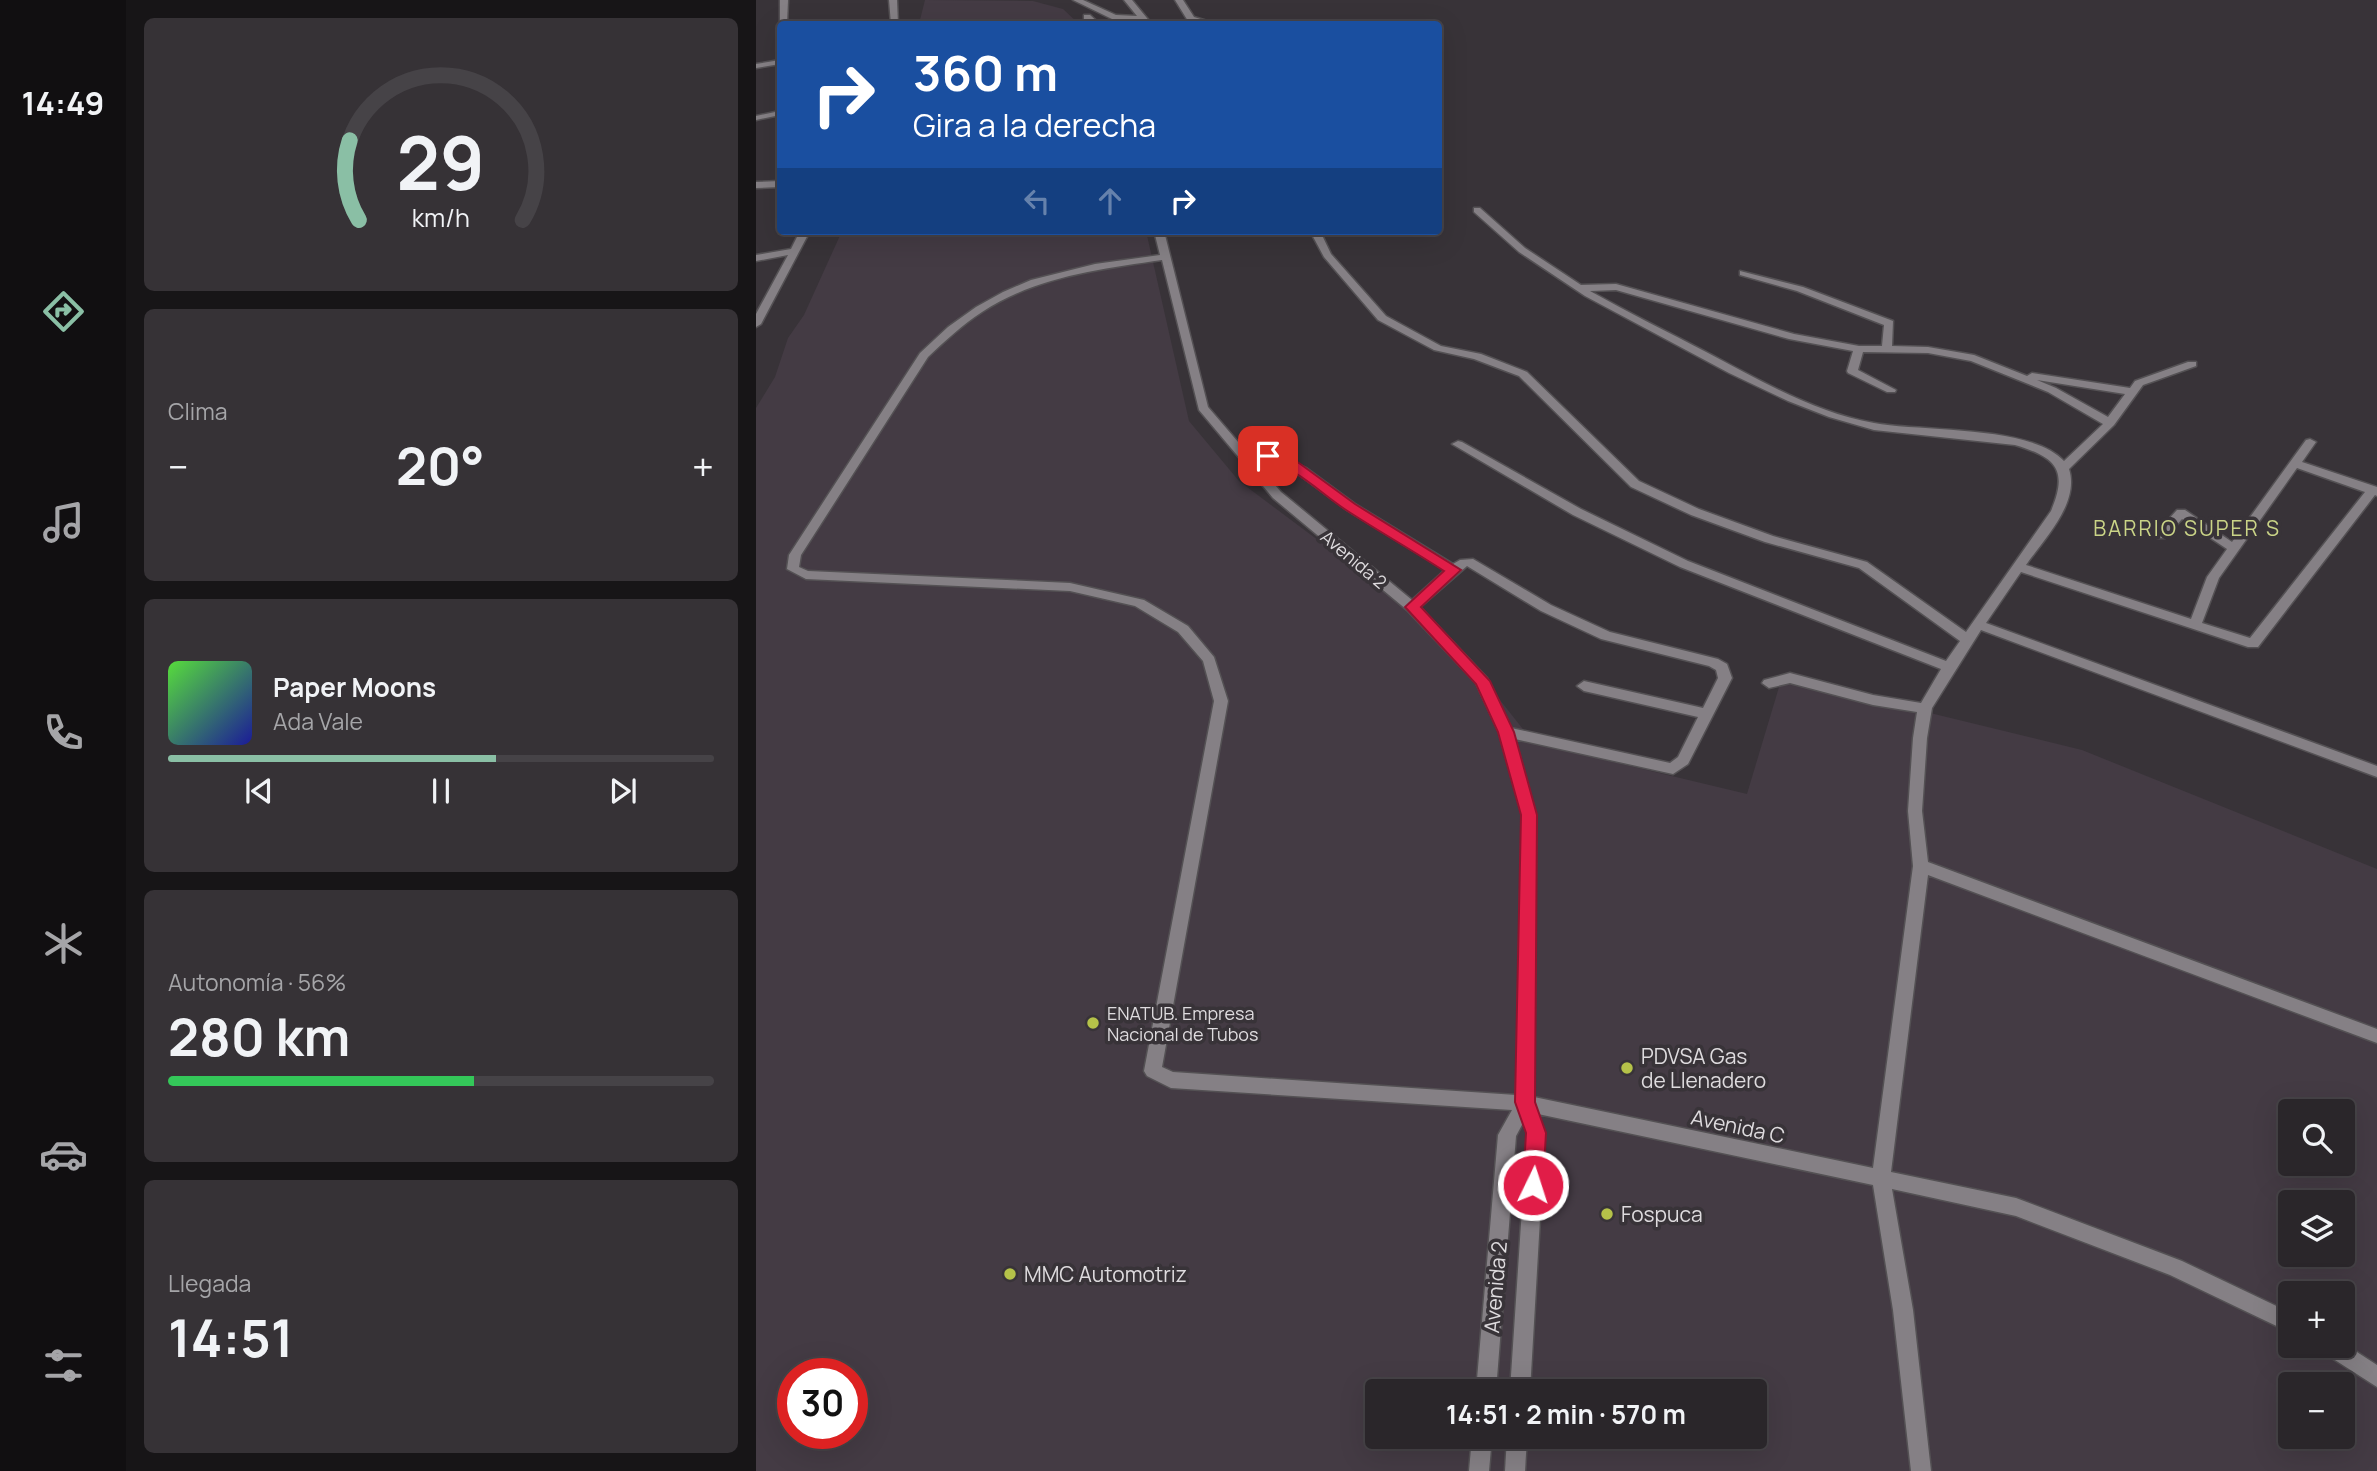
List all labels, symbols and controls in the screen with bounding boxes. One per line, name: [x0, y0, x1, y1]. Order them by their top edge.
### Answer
text: 360 m: [913, 39, 1058, 106]
icon: right: [798, 49, 889, 140]
text: 14:49: [21, 81, 105, 125]
text: Gira a la derecha: [913, 103, 1156, 147]
text: 29: [397, 113, 485, 213]
icon: left: [1018, 182, 1056, 220]
icon: ahead: [1091, 182, 1129, 220]
icon: right: [1164, 182, 1202, 220]
text: km/h: [412, 200, 470, 235]
icon: directions: [39, 287, 88, 336]
text: Clima: [168, 395, 227, 427]
pin: [1238, 426, 1298, 486]
text: 20°: [396, 430, 485, 501]
icon: arrive: [1249, 437, 1287, 475]
text: −: [168, 440, 189, 492]
text: +: [692, 440, 714, 492]
icon: music: [39, 498, 88, 547]
district label: BARRIO SUPER S: [2093, 514, 2281, 542]
street label: Avenida 2: [1316, 524, 1392, 594]
text: Paper Moons: [273, 669, 436, 705]
text: Ada Vale: [273, 705, 363, 737]
icon: phone: [39, 708, 88, 757]
icon: previous: [240, 772, 278, 810]
icon: pause: [422, 772, 460, 810]
icon: next: [604, 772, 642, 810]
icon: climate: [39, 919, 88, 968]
text: Autonomía · 56%: [168, 966, 346, 998]
text: 280 km: [168, 1001, 350, 1072]
place label: ENATUB. Empresa Nacional de Tubos: [1107, 1001, 1258, 1046]
marker: ENATUB. Empresa Nacional de Tubos: [1085, 1015, 1101, 1031]
place label: PDVSA Gas de Llenadero: [1641, 1042, 1766, 1094]
marker: PDVSA Gas de Llenadero: [1619, 1060, 1635, 1076]
map controls: [2278, 1099, 2355, 1449]
button: search: [2278, 1099, 2355, 1176]
street label: Avenida C: [1688, 1102, 1788, 1150]
icon: car: [39, 1130, 88, 1179]
position arrow: [1496, 1148, 1570, 1222]
button: layers: [2278, 1190, 2355, 1267]
place label: Fospuca: [1621, 1200, 1703, 1228]
marker: Fospuca: [1599, 1206, 1615, 1222]
street label: Avenida 2: [1477, 1240, 1513, 1334]
place label: MMC Automotriz: [1024, 1260, 1187, 1288]
marker: MMC Automotriz: [1002, 1266, 1018, 1282]
text: Llegada: [168, 1267, 251, 1299]
button: +: [2278, 1281, 2355, 1358]
text: 14:51: [168, 1302, 293, 1373]
icon: filters: [39, 1341, 88, 1390]
speed limit sign: 30: [777, 1358, 868, 1449]
button: −: [2278, 1372, 2355, 1449]
text: 14:51 · 2 min · 570 m: [1446, 1396, 1686, 1432]

